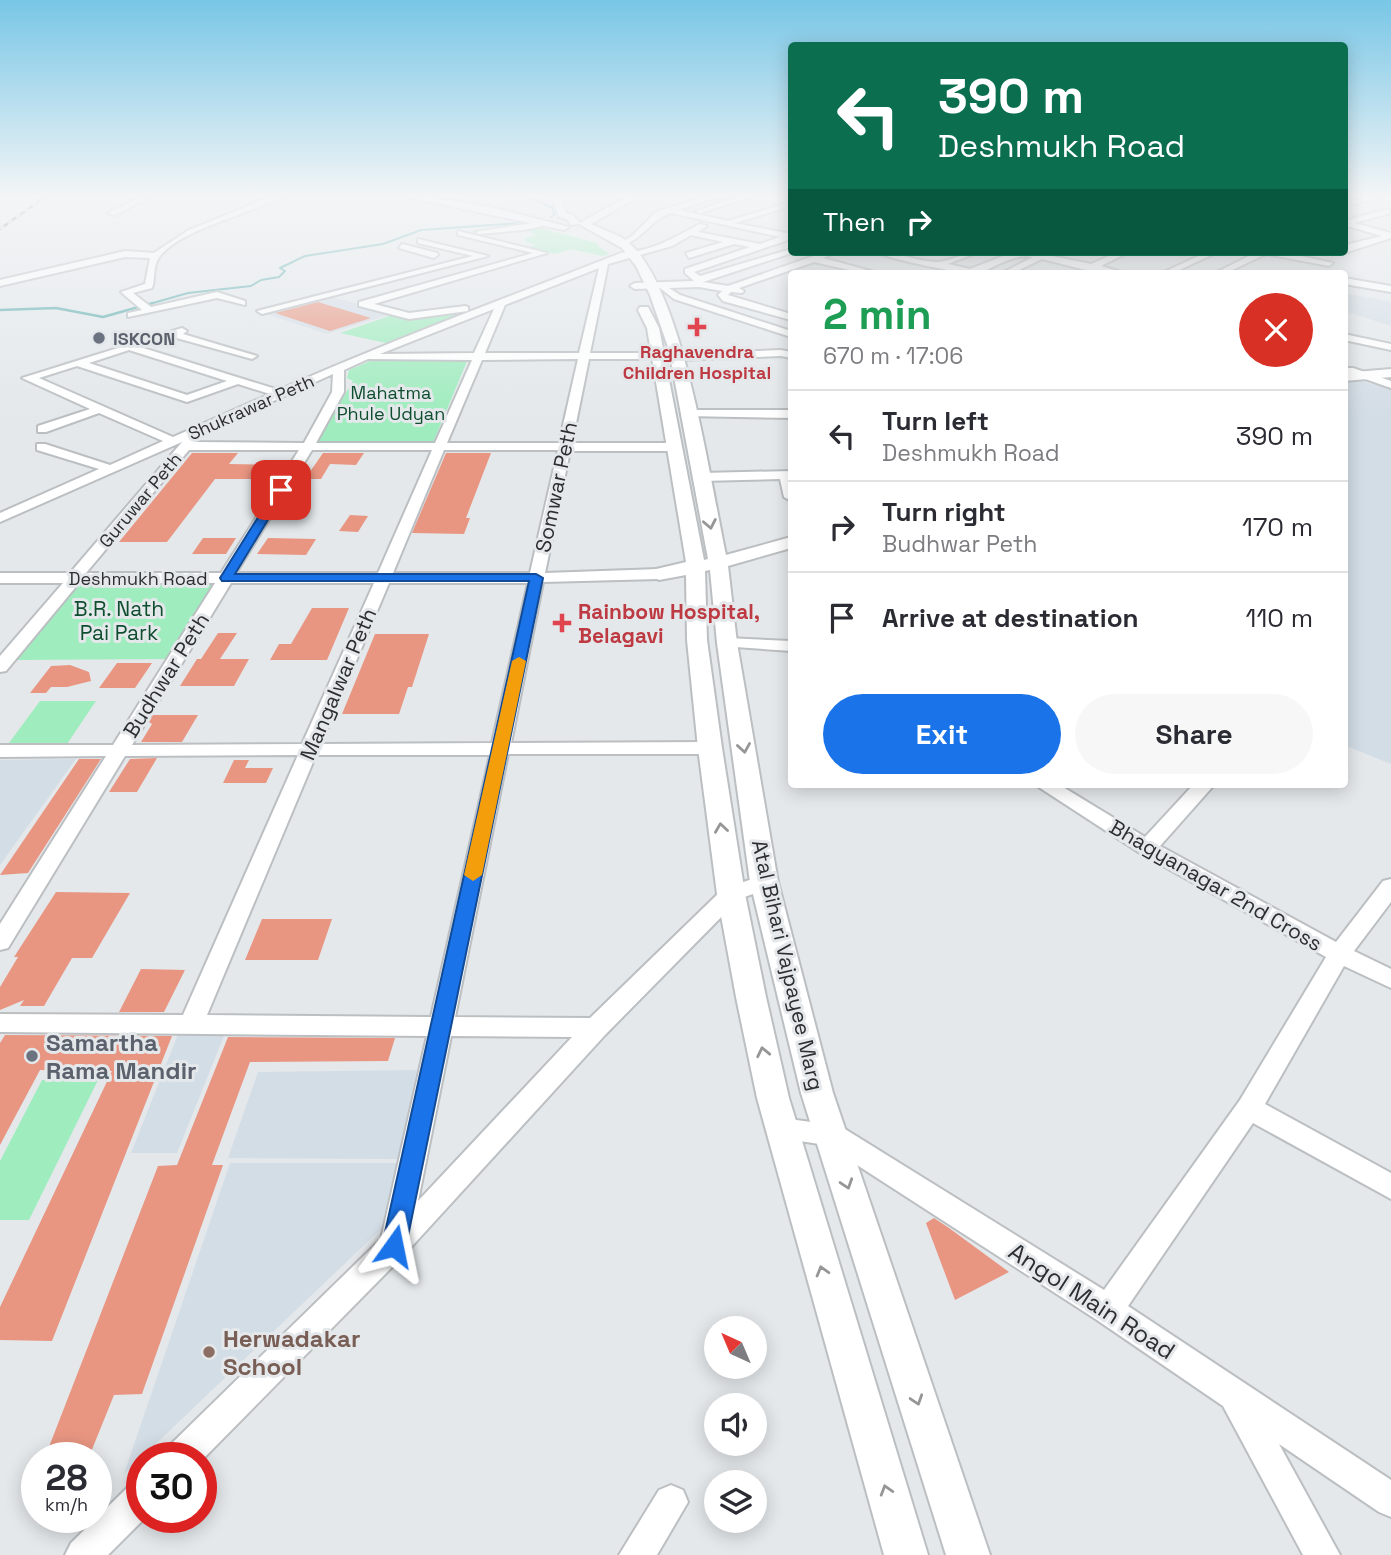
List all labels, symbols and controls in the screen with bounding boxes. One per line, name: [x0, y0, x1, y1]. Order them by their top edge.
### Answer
text: 390 m: [938, 65, 1084, 127]
icon: left: [823, 70, 914, 161]
text: Deshmukh Road: [938, 126, 1185, 166]
icon: right: [900, 203, 938, 241]
text: Then: [823, 205, 886, 239]
text: 2 min: [823, 288, 932, 341]
button: close: [1239, 293, 1313, 367]
marker: Raghavendra Children Hospital: [687, 317, 707, 337]
place label: ISKCON: [113, 327, 175, 350]
marker: ISKCON: [91, 330, 107, 346]
place label: Raghavendra Children Hospital: [623, 340, 771, 384]
text: 670 m · 17:06: [823, 341, 963, 371]
street label: Shukrawar Peth: [184, 369, 318, 445]
park label: Mahatma Phule Udyan: [337, 381, 445, 425]
text: Turn left: [882, 404, 989, 438]
icon: left: [823, 417, 861, 455]
street label: Somwar Peth: [529, 419, 583, 555]
text: 390 m: [1236, 419, 1313, 453]
text: Deshmukh Road: [882, 438, 1060, 468]
street label: Guruwar Peth: [94, 448, 186, 552]
pin: [251, 460, 311, 520]
icon: arrive: [262, 471, 300, 509]
text: Turn right: [882, 495, 1006, 529]
icon: right: [823, 508, 861, 546]
text: 170 m: [1242, 510, 1313, 544]
one-way arrow: [701, 518, 716, 530]
text: Budhwar Peth: [882, 529, 1037, 559]
street label: Deshmukh Road: [69, 567, 208, 590]
park label: B.R. Nath Pai Park: [74, 595, 164, 646]
place label: Rainbow Hospital, Belagavi: [578, 598, 760, 649]
icon: arrive: [823, 599, 861, 637]
text: Arrive at destination: [882, 601, 1139, 635]
text: 110 m: [1246, 601, 1313, 635]
street label: Mangalwar Peth: [294, 604, 382, 764]
street label: Budhwar Peth: [117, 608, 215, 742]
marker: Rainbow Hospital, Belagavi: [552, 613, 572, 633]
button: Exit: [823, 694, 1061, 774]
button: Share: [1075, 694, 1313, 774]
one-way arrow: [736, 743, 751, 754]
street label: Bhagyanagar 2nd Cross: [1105, 813, 1327, 957]
one-way arrow: [714, 822, 729, 834]
street label: Atal Bihari Vajpayee Marg: [746, 837, 830, 1093]
place label: Samartha Rama Mandir: [46, 1027, 197, 1086]
one-way arrow: [757, 1046, 771, 1058]
marker: Samartha Rama Mandir: [24, 1048, 40, 1064]
one-way arrow: [839, 1177, 853, 1189]
position arrow: [357, 1209, 431, 1283]
street label: Angol Main Road: [1003, 1236, 1181, 1366]
one-way arrow: [816, 1266, 830, 1278]
north arrow: [704, 1316, 766, 1379]
map controls: [704, 1316, 767, 1533]
place label: Herwadakar School: [223, 1323, 360, 1382]
marker: Herwadakar School: [201, 1344, 217, 1360]
button: sound: [704, 1393, 767, 1456]
one-way arrow: [909, 1394, 924, 1406]
speed limit sign: 30: [126, 1442, 217, 1533]
text: 28: [46, 1456, 87, 1500]
button: layers: [704, 1470, 767, 1533]
one-way arrow: [880, 1484, 895, 1496]
text: km/h: [45, 1493, 88, 1516]

